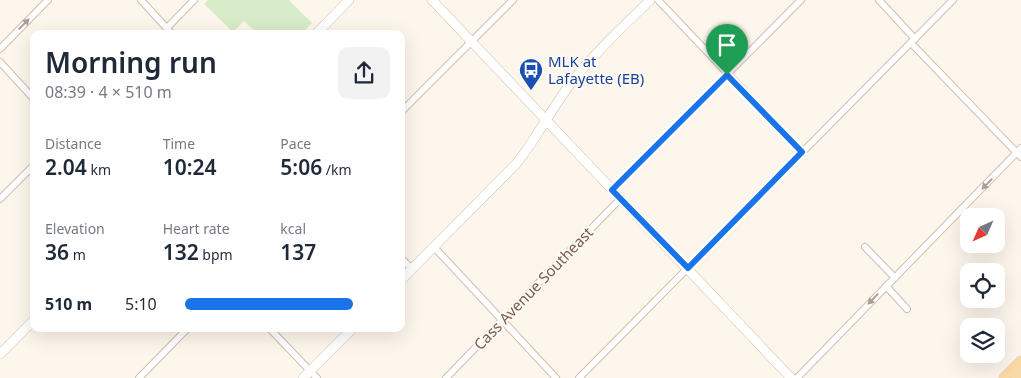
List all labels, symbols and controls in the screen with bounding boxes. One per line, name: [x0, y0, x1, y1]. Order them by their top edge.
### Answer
one-way arrow: [18, 18, 30, 30]
pin: [706, 24, 748, 75]
icon: arrive: [713, 31, 741, 59]
text: Morning run: [45, 43, 217, 81]
button: share: [338, 47, 390, 99]
place label: MLK at Lafayette (EB): [548, 51, 644, 88]
bus stop icon: MLK at Lafayette (EB): [518, 57, 544, 91]
text: 08:39 · 4 × 510 m: [45, 81, 172, 103]
text: Distance: [45, 134, 102, 153]
text: Time: [163, 134, 195, 153]
text: Pace: [280, 134, 311, 153]
text: 2.04: [45, 153, 87, 181]
text: 10:24: [163, 153, 217, 181]
text: 5:06: [280, 153, 322, 181]
text: km: [87, 160, 111, 179]
text: /km: [322, 160, 352, 179]
one-way arrow: [981, 177, 993, 189]
north arrow: [960, 208, 1005, 252]
map controls: [960, 208, 1005, 363]
text: Elevation: [45, 219, 105, 238]
text: Heart rate: [163, 219, 230, 238]
text: kcal: [280, 219, 306, 238]
street label: Cass Avenue Southeast: [469, 222, 597, 354]
text: 36: [45, 238, 69, 266]
text: 132: [163, 238, 199, 266]
text: 137: [280, 238, 316, 266]
text: m: [69, 245, 86, 264]
text: bpm: [199, 245, 233, 264]
button: locate: [960, 263, 1005, 308]
text: 510 m: [45, 293, 92, 315]
text: 5:10: [125, 293, 157, 315]
one-way arrow: [867, 293, 879, 305]
button: layers: [960, 318, 1005, 363]

